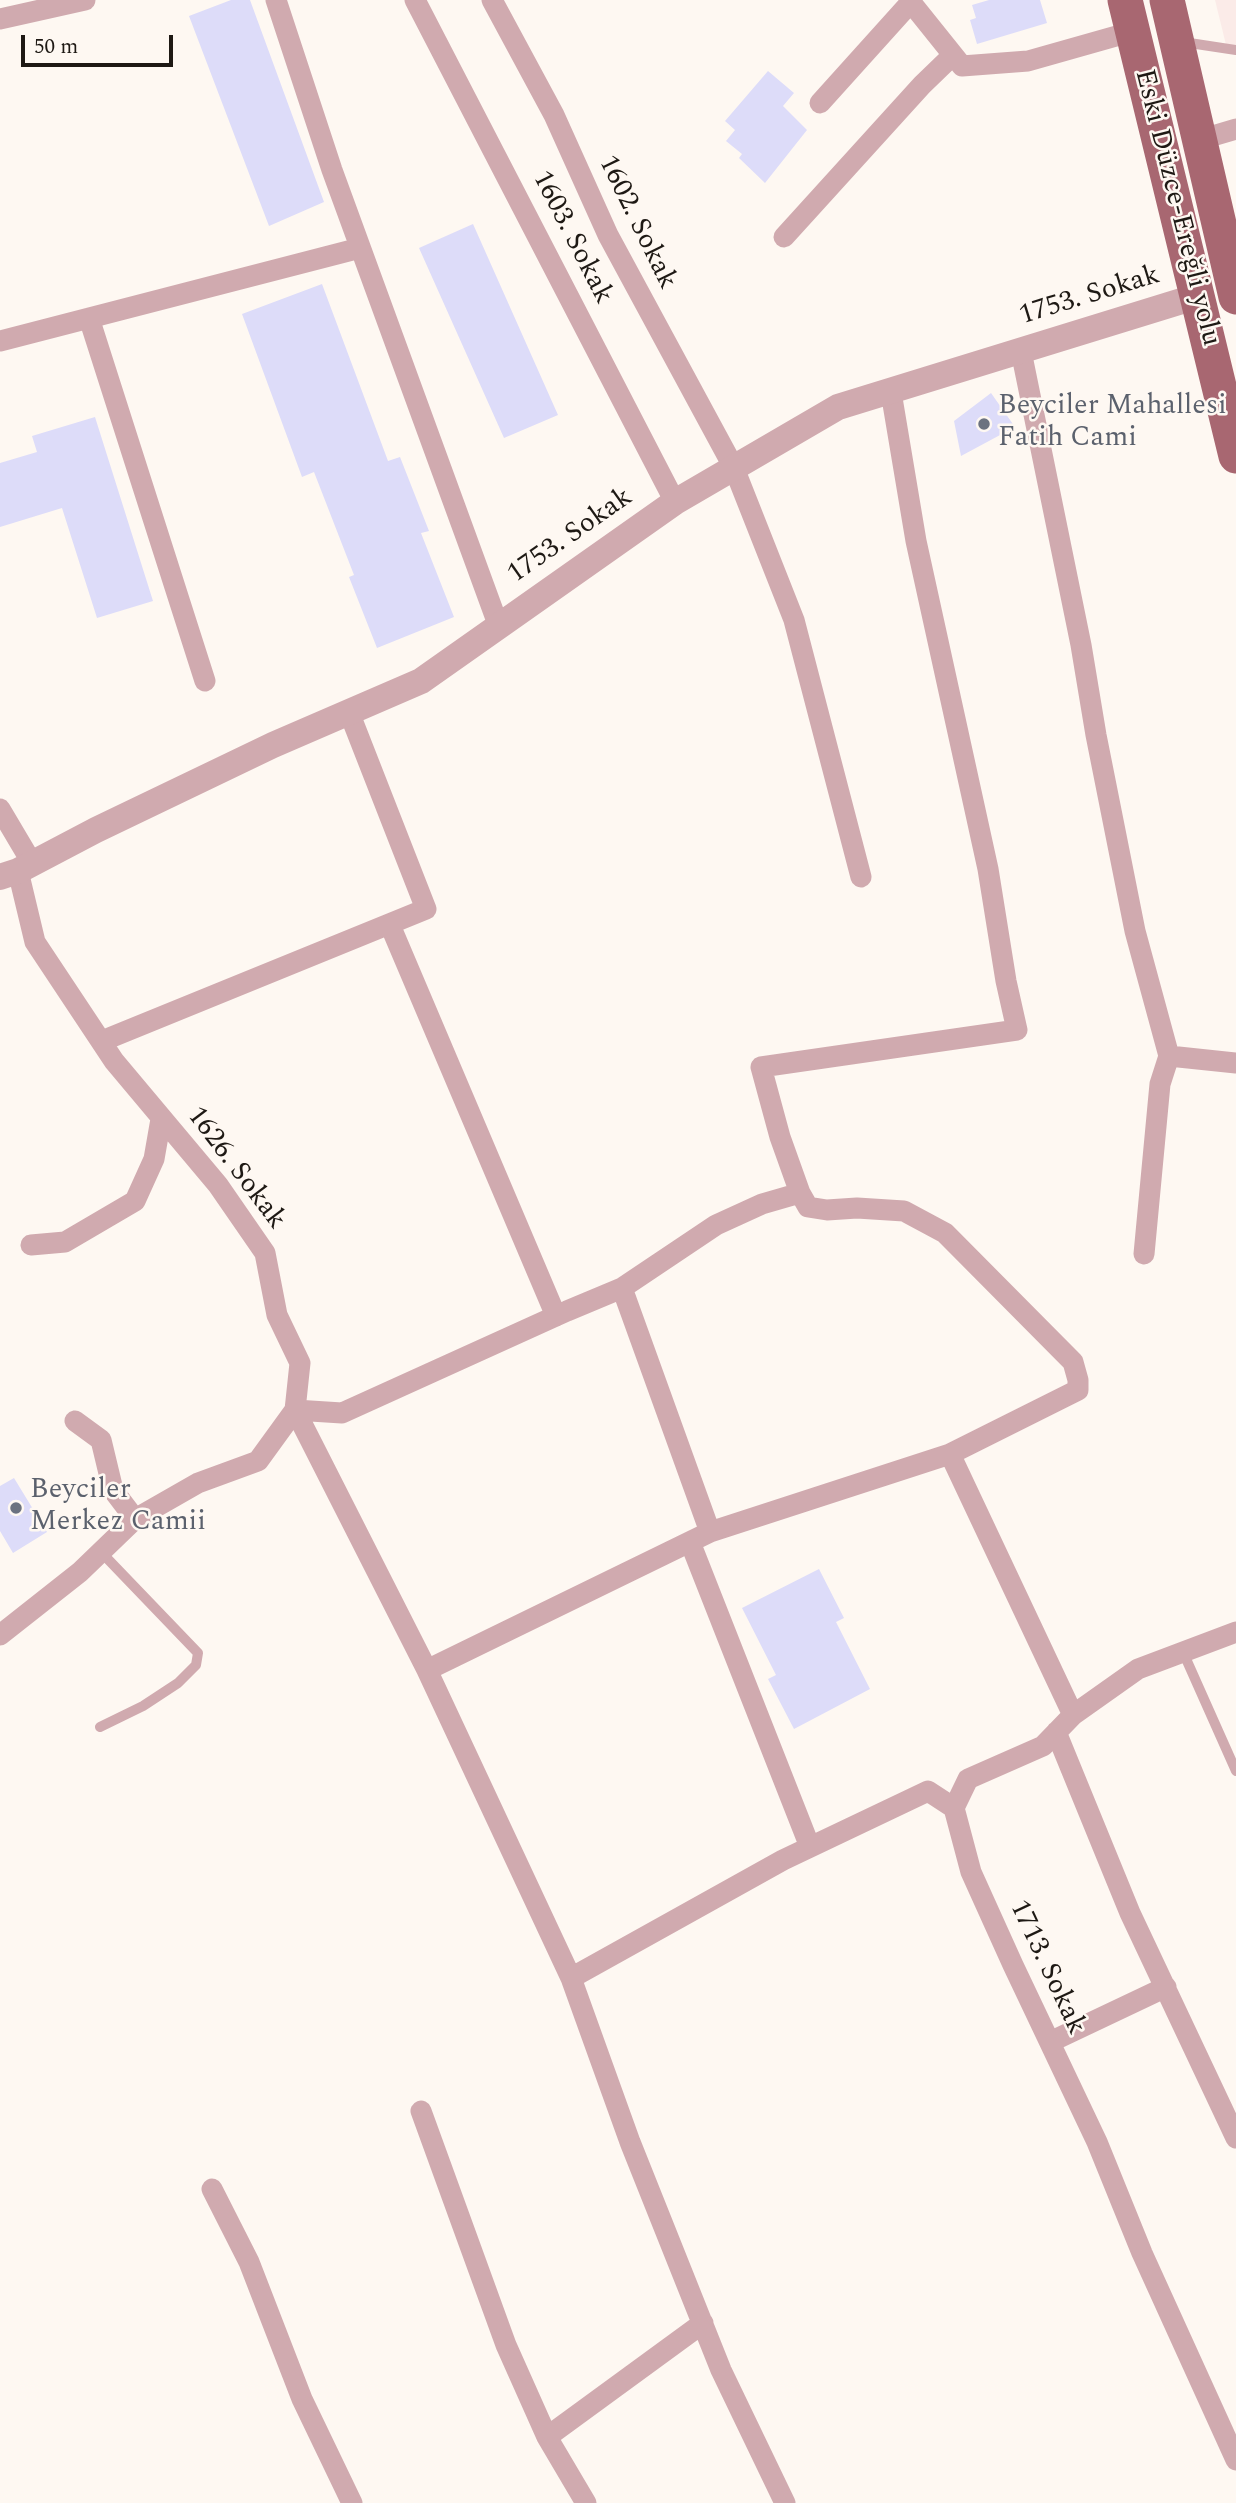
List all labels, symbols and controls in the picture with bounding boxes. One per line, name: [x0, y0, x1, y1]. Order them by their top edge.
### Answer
scale bar: [24, 21, 177, 65]
text: 50 m: [34, 31, 78, 63]
street label: Eski Düzce-Ereğli yolu: [1125, 66, 1227, 350]
street label: 1602. Sokak: [589, 151, 683, 295]
street label: 1603. Sokak: [523, 166, 619, 310]
street label: 1753. Sokak: [1016, 260, 1164, 334]
place label: Beyciler Mahallesi Fatih Cami: [998, 391, 1227, 457]
marker: Beyciler Mahallesi Fatih Cami: [976, 416, 992, 432]
street label: 1753. Sokak: [502, 482, 640, 592]
street label: 1626. Sokak: [178, 1101, 292, 1237]
place label: Beyciler Merkez Camii: [30, 1475, 206, 1541]
marker: Beyciler Merkez Camii: [8, 1500, 24, 1516]
street label: 1713. Sokak: [1000, 1895, 1092, 2041]

